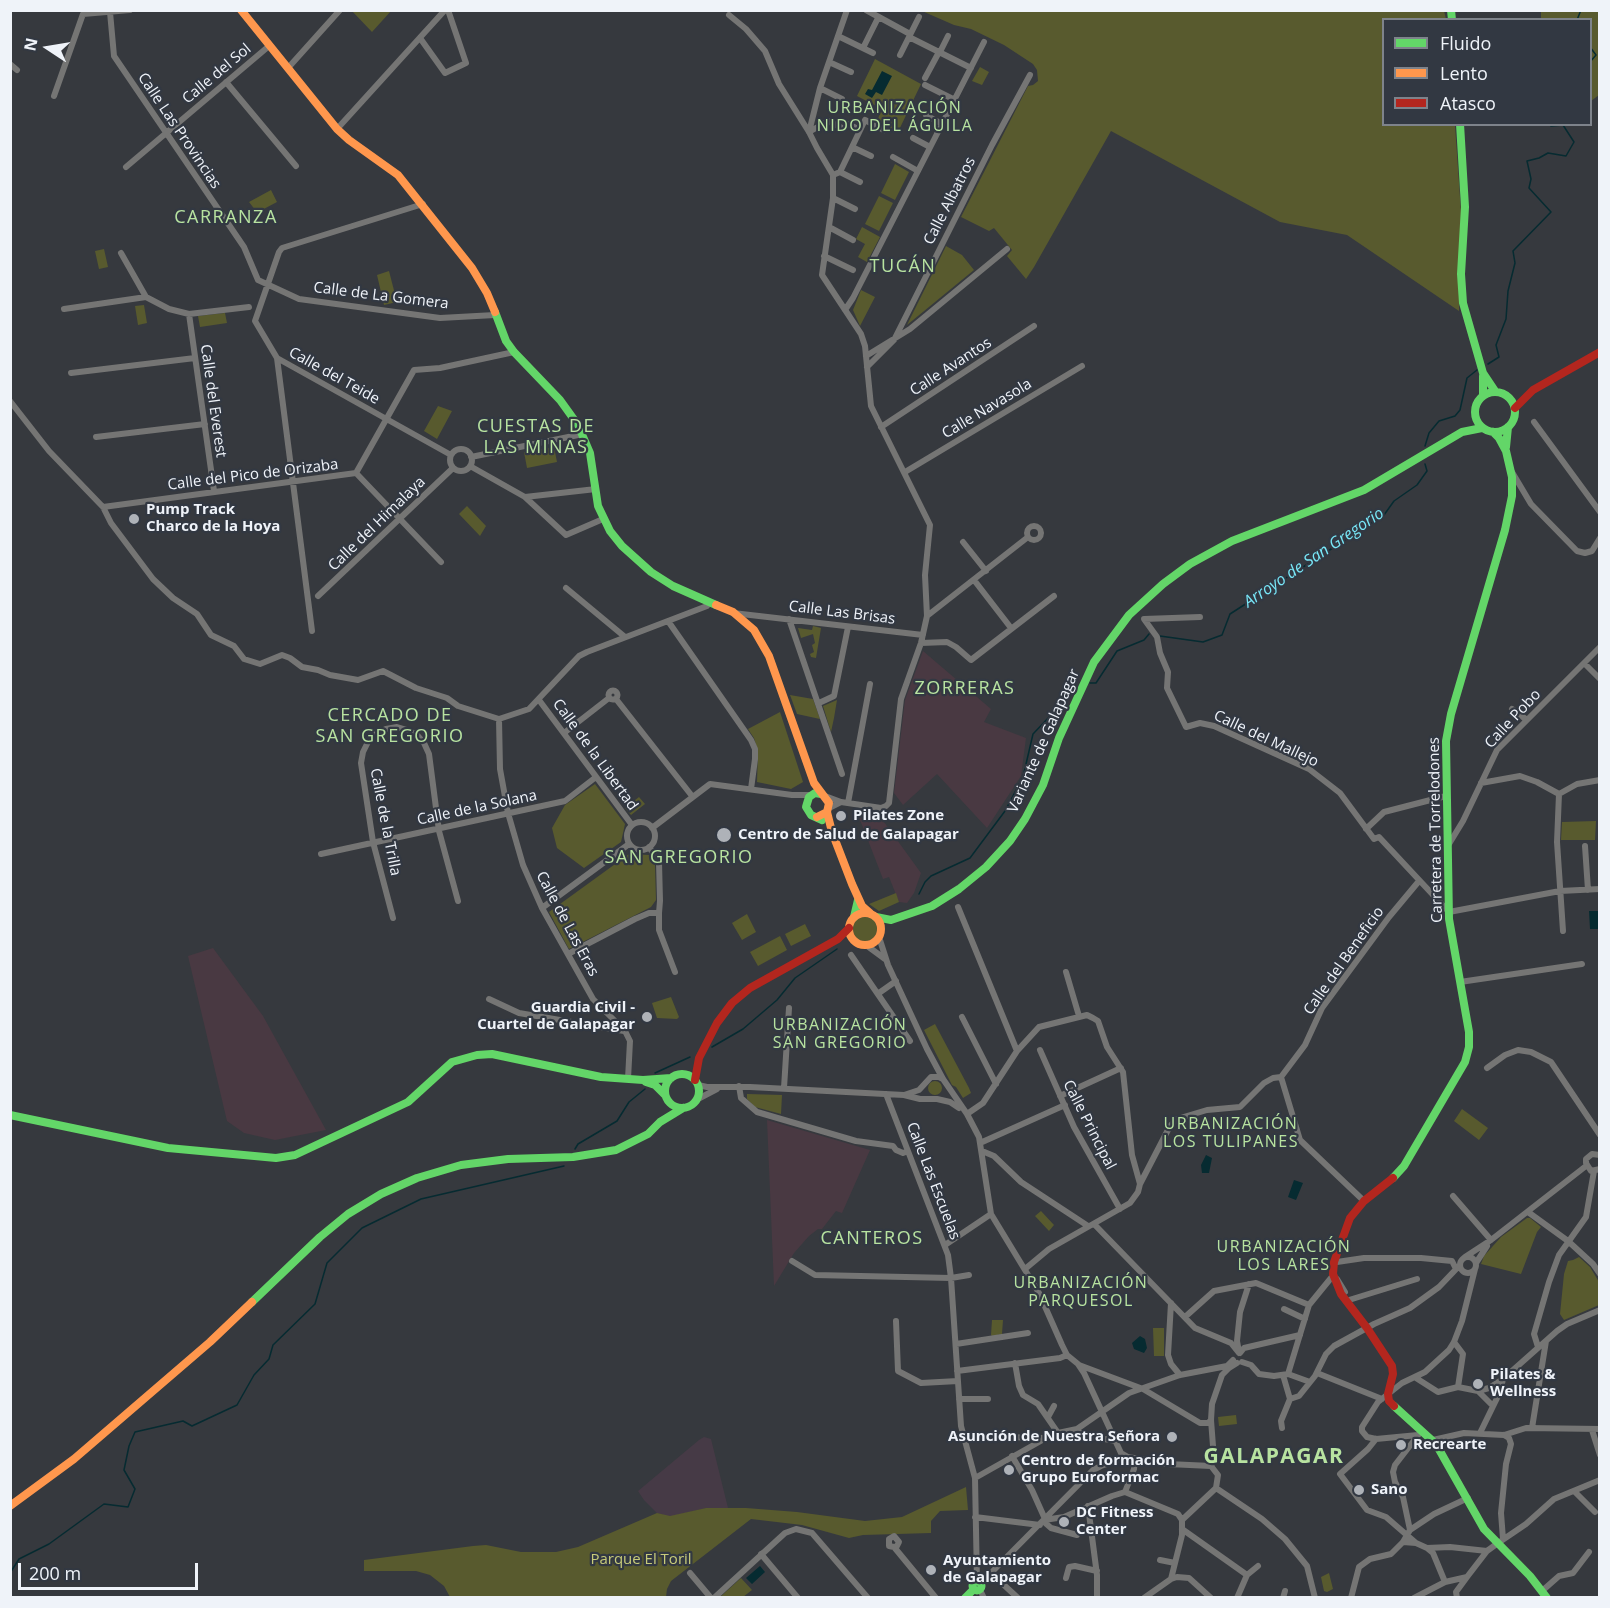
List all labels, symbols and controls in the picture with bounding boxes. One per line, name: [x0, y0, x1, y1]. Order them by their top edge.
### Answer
north arrow: [18, 18, 78, 78]
legend: [1382, 18, 1592, 126]
text: Fluido: [1440, 31, 1491, 55]
text: N: [18, 36, 43, 53]
street label: Calle del Sol: [179, 40, 255, 108]
text: Lento: [1440, 61, 1488, 85]
street label: Calle Las Provincias: [134, 70, 224, 192]
text: Atasco: [1440, 91, 1496, 115]
district label: URBANIZACIÓN NIDO DEL ÁGUILA: [817, 98, 973, 136]
street label: Calle Albatros: [920, 154, 980, 248]
district label: CARRANZA: [174, 207, 278, 229]
district label: TUCÁN: [870, 256, 936, 278]
street label: Calle de La Gomera: [312, 279, 450, 313]
street label: Calle Avantos: [907, 334, 995, 400]
street label: Calle del Everest: [196, 343, 230, 459]
street label: Calle del Teide: [285, 344, 383, 408]
street label: Calle Navasola: [939, 375, 1035, 443]
district label: CUESTAS DE LAS MINAS: [477, 416, 595, 458]
street label: Calle del Pico de Orizaba: [167, 456, 339, 494]
street label: Calle del Himalaya: [325, 473, 429, 575]
place label: Pump Track Charco de la Hoya: [146, 501, 280, 536]
water label: Arroyo de San Gregorio: [1240, 504, 1388, 612]
marker: Pump Track Charco de la Hoya: [127, 512, 141, 526]
street label: Calle Las Brisas: [788, 598, 896, 628]
street label: Variante de Galapagar: [1004, 666, 1084, 816]
district label: ZORRERAS: [915, 678, 1015, 700]
street label: Calle Pobo: [1481, 686, 1545, 752]
street label: Calle de la Libertad: [549, 696, 641, 814]
district label: CERCADO DE SAN GREGORIO: [316, 705, 464, 748]
street label: Calle del Mallejo: [1211, 707, 1321, 771]
street label: Carretera de Torrelodones: [1425, 737, 1447, 923]
street label: Calle de la Trilla: [366, 767, 404, 877]
street label: Calle de la Solana: [415, 787, 539, 829]
place label: Pilates Zone: [853, 807, 944, 825]
marker: Pilates Zone: [834, 809, 848, 823]
marker: Centro de Salud de Galapagar: [715, 826, 733, 844]
place label: Centro de Salud de Galapagar: [738, 826, 959, 844]
district label: SAN GREGORIO: [605, 847, 753, 869]
street label: Calle de Las Eras: [532, 868, 602, 980]
street label: Calle del Beneficio: [1300, 904, 1388, 1018]
place label: Guardia Civil - Cuartel de Galapagar: [477, 999, 635, 1034]
marker: Guardia Civil - Cuartel de Galapagar: [640, 1010, 654, 1024]
district label: URBANIZACIÓN SAN GREGORIO: [773, 1015, 907, 1053]
street label: Calle Principal: [1059, 1077, 1119, 1173]
district label: URBANIZACIÓN LOS TULIPANES: [1163, 1114, 1299, 1152]
street label: Calle Las Escuelas: [902, 1120, 964, 1242]
district label: CANTEROS: [820, 1228, 924, 1250]
district label: URBANIZACIÓN LOS LARES: [1217, 1237, 1351, 1275]
district label: URBANIZACIÓN PARQUESOL: [1014, 1273, 1148, 1311]
place label: Pilates & Wellness: [1490, 1366, 1556, 1401]
marker: Pilates & Wellness: [1471, 1377, 1485, 1391]
place label: Asunción de Nuestra Señora: [948, 1428, 1160, 1446]
marker: Asunción de Nuestra Señora: [1165, 1430, 1179, 1444]
place label: Recrearte: [1413, 1436, 1486, 1454]
marker: Recrearte: [1394, 1438, 1408, 1452]
district label: GALAPAGAR: [1204, 1444, 1344, 1470]
place label: Centro de formación Grupo Euroformac: [1021, 1452, 1175, 1487]
marker: Centro de formación Grupo Euroformac: [1002, 1463, 1016, 1477]
place label: Sano: [1371, 1481, 1407, 1499]
marker: Sano: [1352, 1483, 1366, 1497]
place label: DC Fitness Center: [1076, 1504, 1154, 1539]
marker: DC Fitness Center: [1057, 1515, 1071, 1529]
scale bar: [21, 1551, 201, 1589]
park label: Parque El Toril: [590, 1551, 692, 1569]
place label: Ayuntamiento de Galapagar: [943, 1552, 1051, 1587]
text: 200 m: [29, 1561, 81, 1585]
marker: Ayuntamiento de Galapagar: [924, 1563, 938, 1577]

